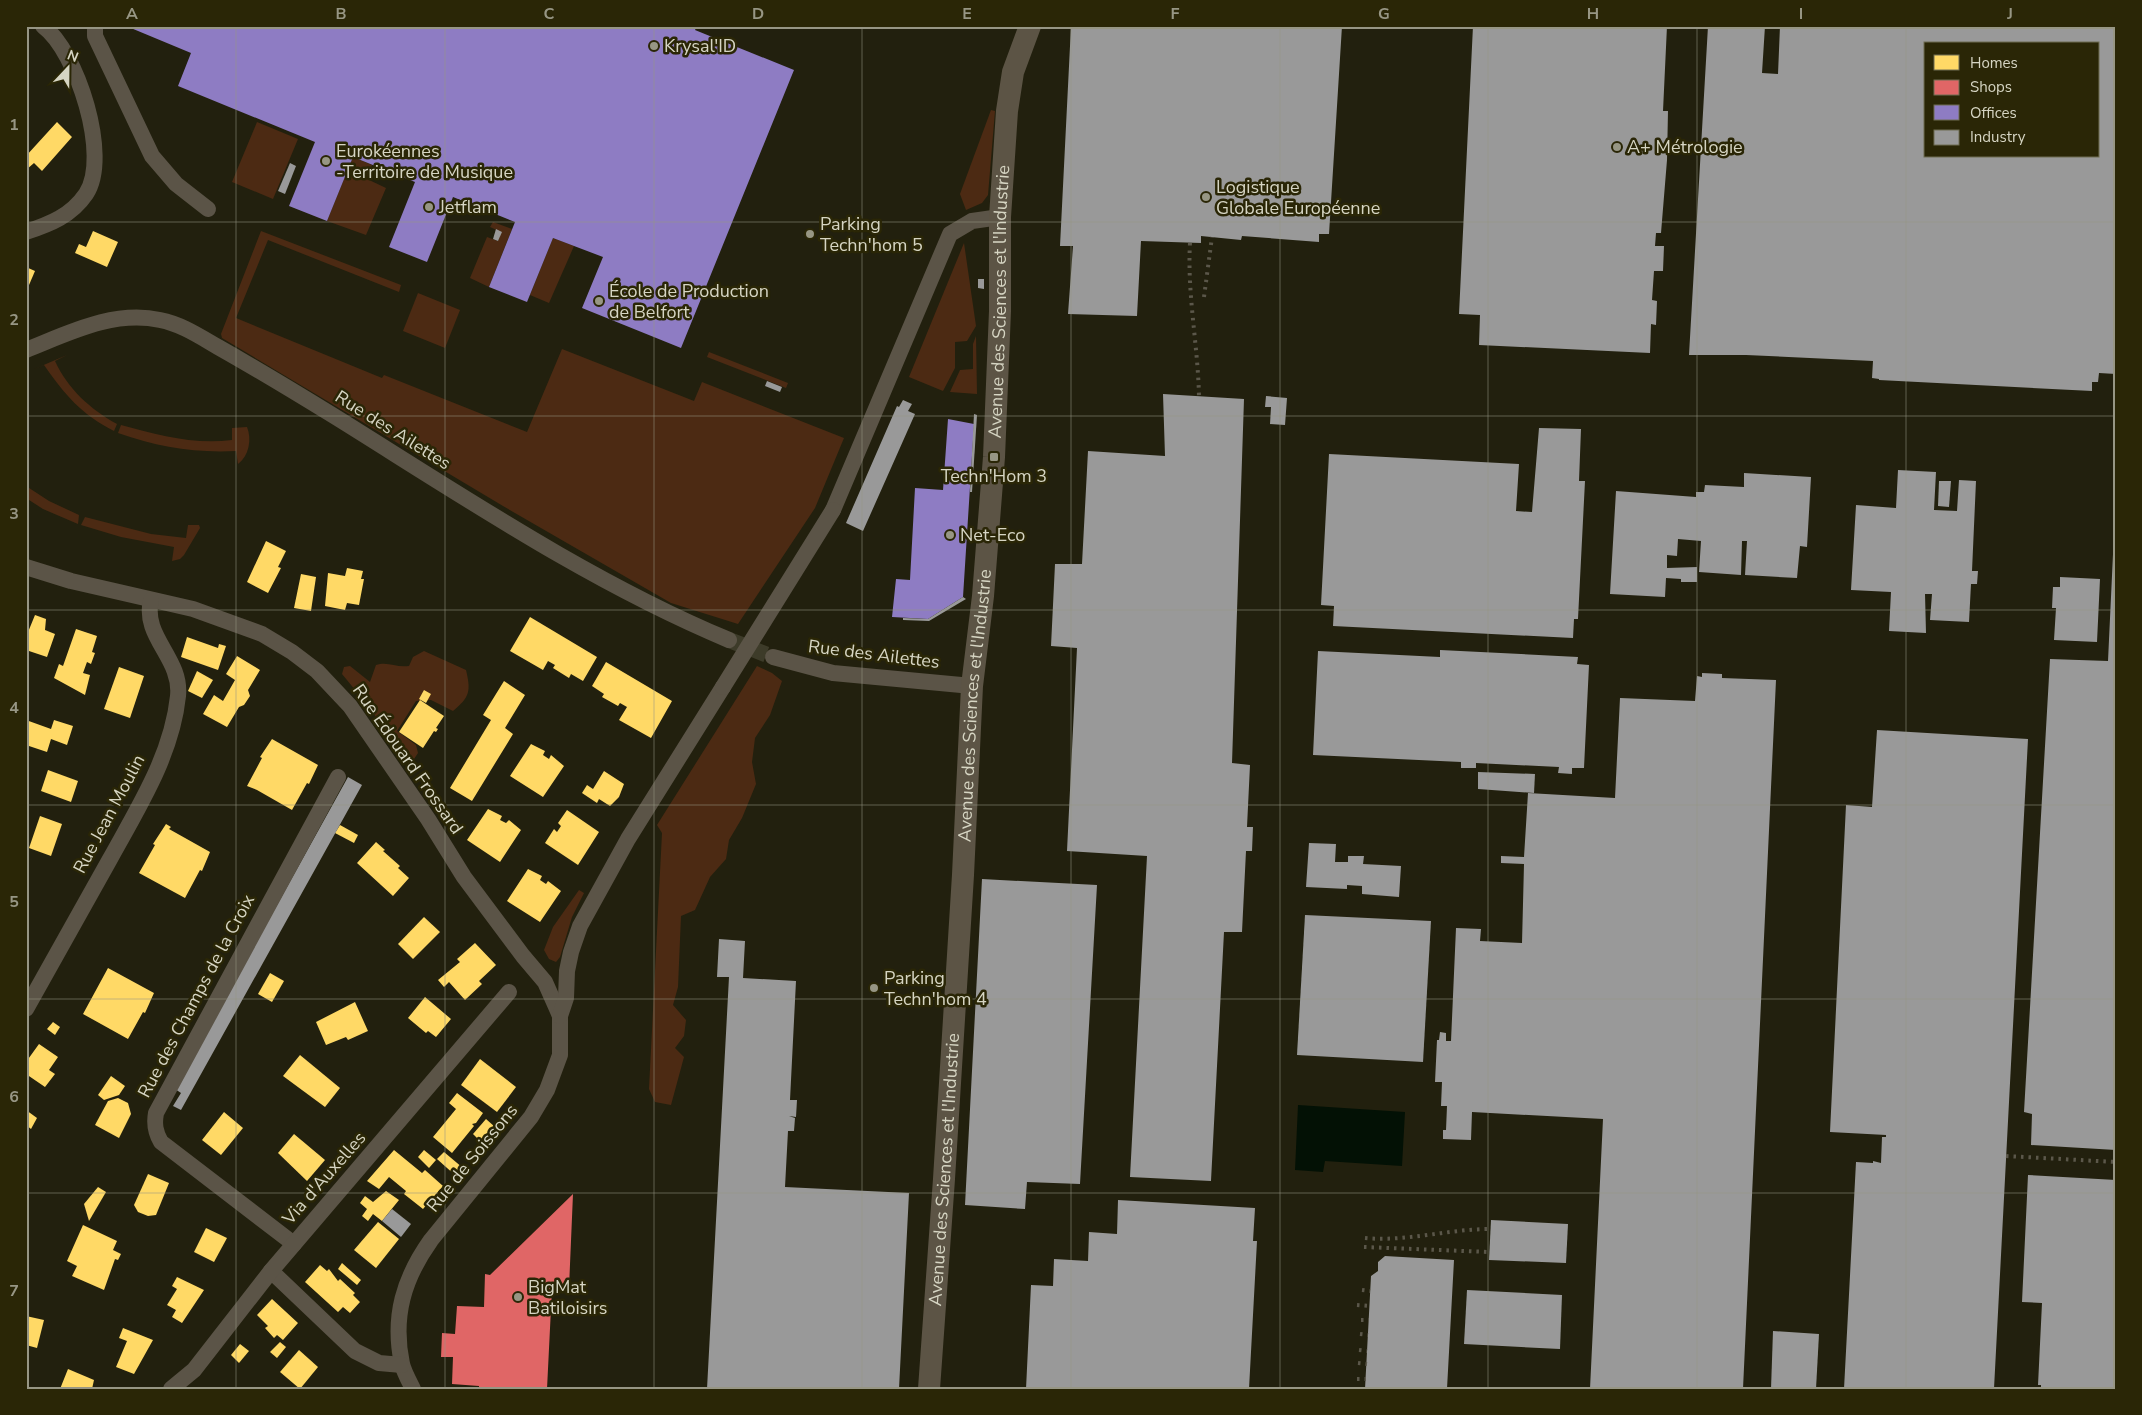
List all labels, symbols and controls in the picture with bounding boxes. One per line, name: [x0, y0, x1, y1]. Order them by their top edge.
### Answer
text: A: [126, 3, 138, 25]
text: B: [335, 3, 347, 25]
text: C: [544, 3, 555, 25]
text: D: [752, 3, 764, 25]
text: E: [962, 3, 972, 25]
text: F: [1171, 3, 1180, 25]
text: G: [1378, 3, 1390, 25]
text: H: [1587, 3, 1599, 25]
text: I: [1799, 3, 1803, 25]
text: J: [2006, 3, 2013, 25]
place label: Krysal'ID: [664, 34, 736, 58]
marker: Krysal'ID: [648, 40, 660, 52]
north arrow: [42, 42, 92, 92]
legend: [1924, 42, 2100, 158]
text: N: [64, 46, 81, 67]
text: Homes: [1970, 53, 2018, 73]
text: Shops: [1970, 77, 2012, 97]
text: Offices: [1970, 103, 2017, 123]
text: 1: [9, 114, 19, 136]
text: Industry: [1970, 127, 2026, 147]
place label: A+ Métrologie: [1627, 135, 1743, 159]
place label: Eurokéennes -Territoire de Musique: [336, 139, 513, 184]
marker: A+ Métrologie: [1611, 141, 1623, 153]
marker: Eurokéennes -Territoire de Musique: [320, 155, 332, 167]
street label: Avenue des Sciences et l'Industrie: [983, 164, 1015, 439]
place label: Logistique Globale Européenne: [1216, 175, 1380, 220]
marker: Logistique Globale Européenne: [1200, 191, 1212, 203]
place label: Jetflam: [438, 195, 497, 219]
marker: Jetflam: [423, 201, 435, 213]
place label: Parking Techn'hom 5: [820, 212, 923, 257]
marker: Parking Techn'hom 5: [804, 228, 816, 240]
place label: École de Production de Belfort: [609, 279, 769, 324]
marker: École de Production de Belfort: [593, 295, 605, 307]
text: 2: [9, 309, 19, 331]
street label: Rue des Ailettes: [331, 385, 455, 475]
marker: Techn'Hom 3: [988, 451, 1000, 463]
place label: Techn'Hom 3: [941, 464, 1047, 488]
text: 3: [9, 503, 19, 525]
place label: Net-Eco: [960, 523, 1025, 547]
marker: Net-Eco: [944, 529, 956, 541]
street label: Avenue des Sciences et l'Industrie: [953, 568, 997, 843]
street label: Rue des Ailettes: [807, 634, 941, 674]
street label: Rue Édouard Frossard: [347, 679, 469, 839]
text: 4: [9, 697, 19, 719]
street label: Rue Jean Moulin: [68, 750, 150, 878]
street label: Rue des Champs de la Croix: [132, 890, 260, 1102]
text: 5: [9, 891, 19, 913]
place label: Parking Techn'hom 4: [884, 966, 987, 1011]
marker: Parking Techn'hom 4: [868, 982, 880, 994]
street label: Avenue des Sciences et l'Industrie: [923, 1032, 965, 1307]
text: 6: [9, 1086, 19, 1108]
street label: Rue de Soissons: [421, 1099, 523, 1217]
street label: Via d'Auxelles: [276, 1126, 371, 1230]
place label: BigMat Batiloisirs: [528, 1275, 607, 1320]
text: 7: [9, 1280, 19, 1302]
marker: BigMat Batiloisirs: [512, 1291, 524, 1303]

